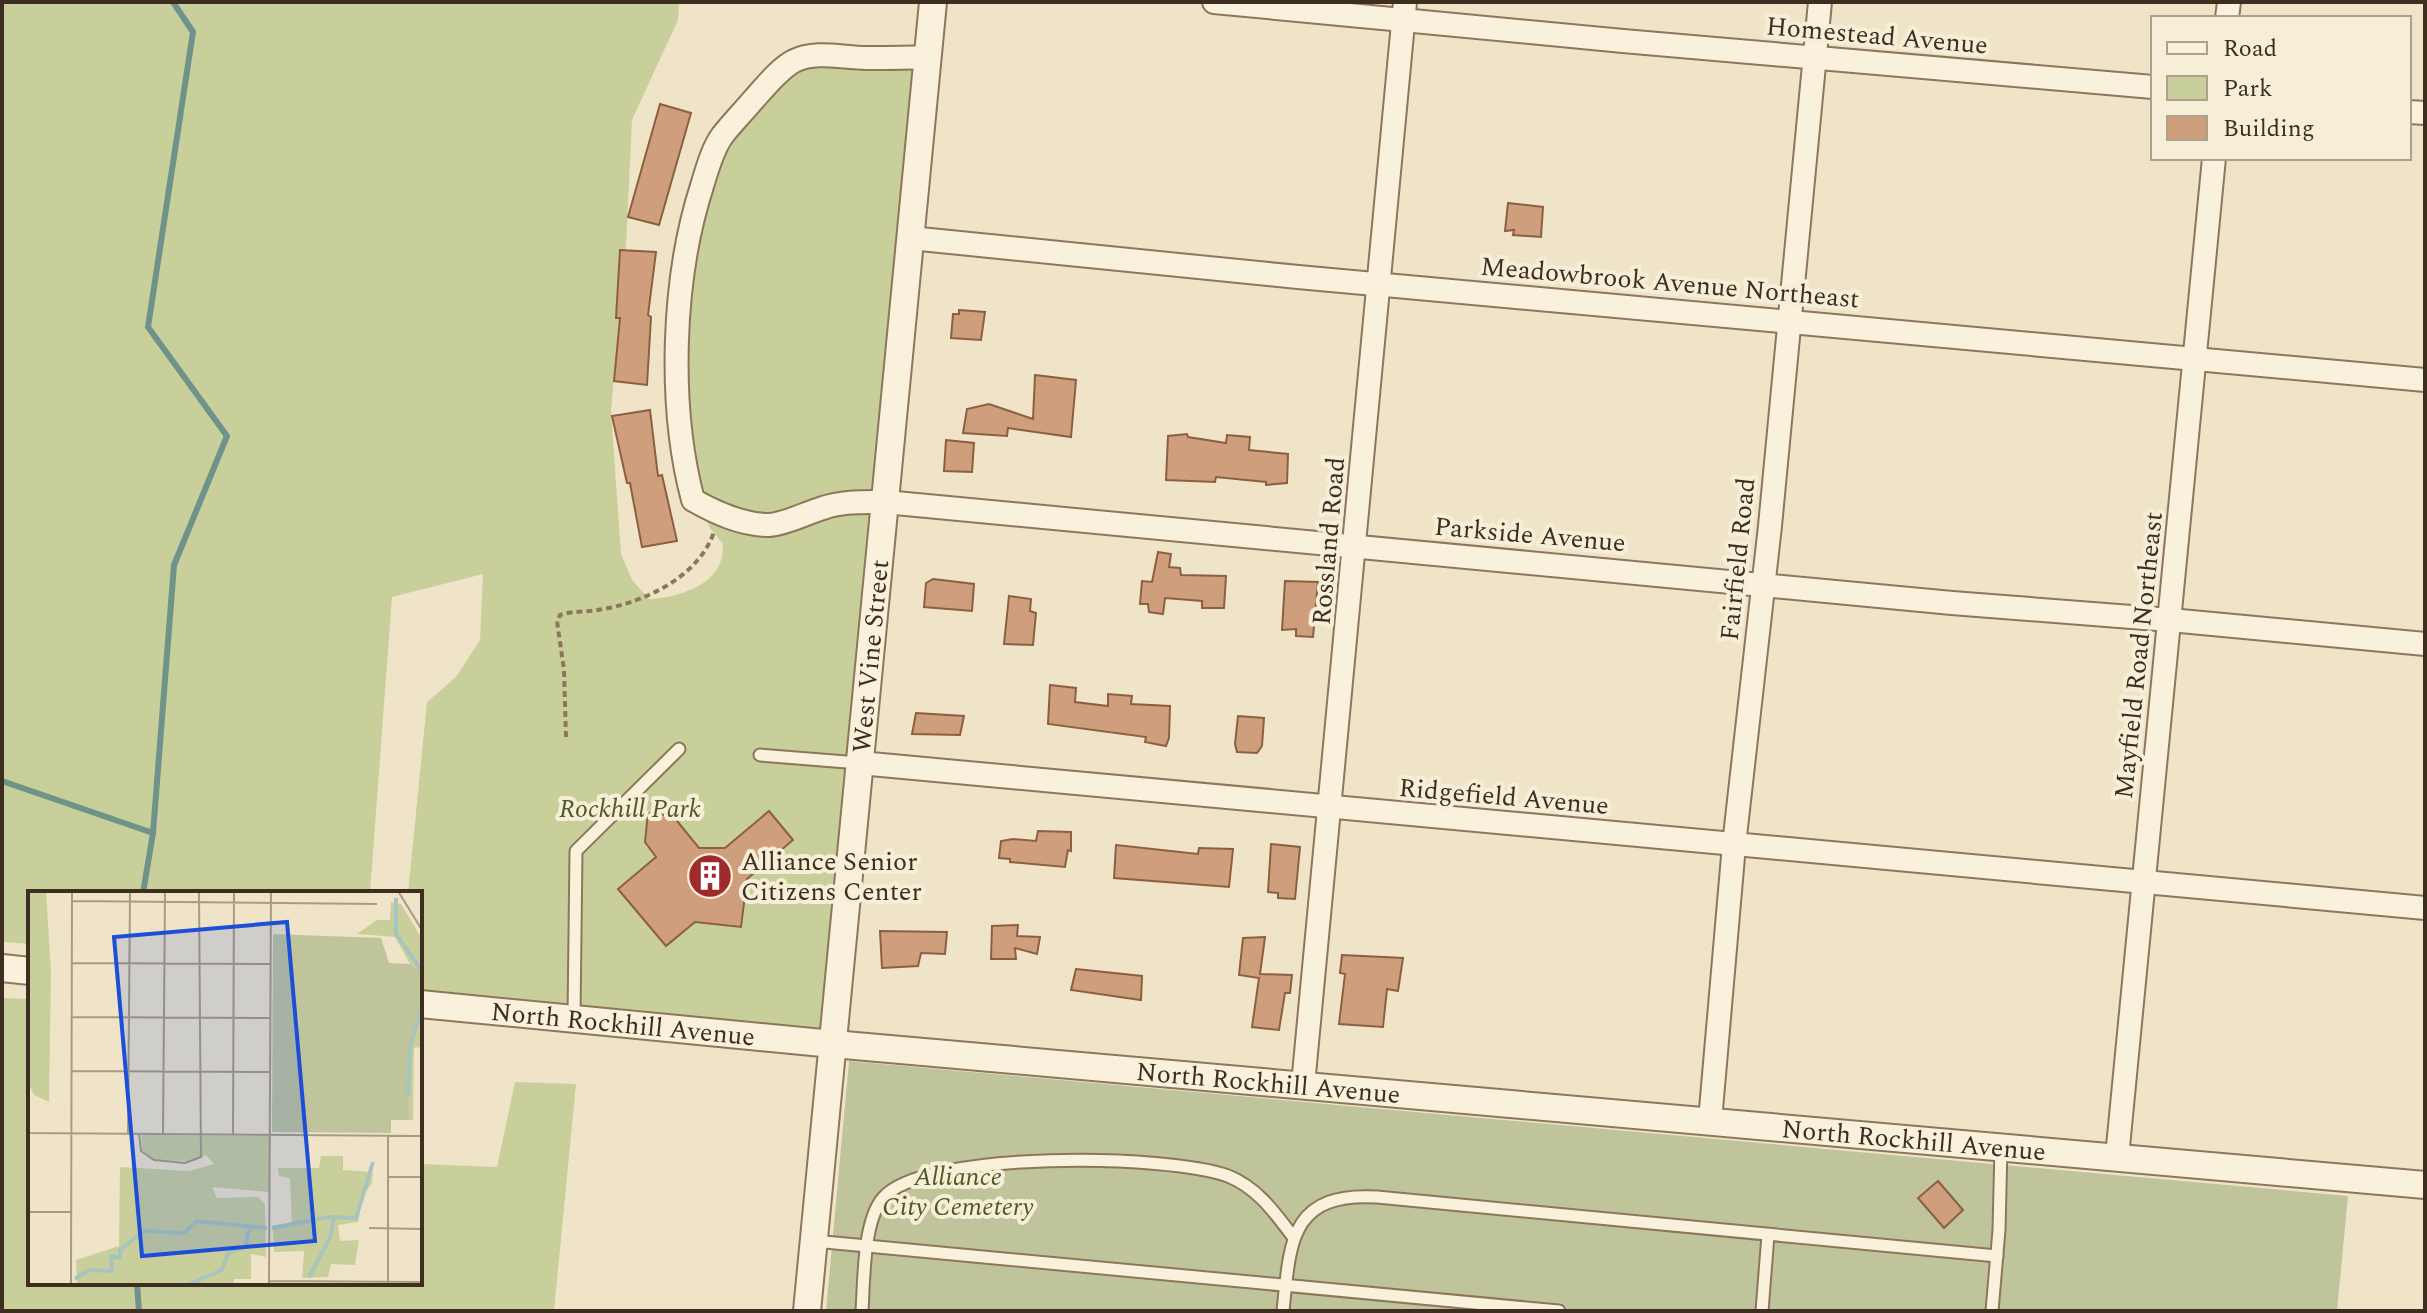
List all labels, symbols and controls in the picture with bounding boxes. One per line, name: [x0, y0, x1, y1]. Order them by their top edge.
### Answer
street label: Homestead Avenue: [1764, 6, 1989, 66]
legend: [2151, 16, 2411, 160]
text: Road: [2223, 31, 2277, 67]
text: Park: [2223, 71, 2273, 107]
text: Building: [2223, 111, 2315, 147]
street label: Meadowbrook Avenue Northeast: [1479, 247, 1861, 319]
street label: Rossland Road: [1302, 455, 1356, 627]
street label: Fairfield Road: [1710, 476, 1766, 643]
street label: Parkside Avenue: [1433, 507, 1627, 563]
street label: Mayfield Road Northeast: [2104, 510, 2174, 801]
street label: West Vine Street: [842, 558, 900, 755]
street label: Ridgefield Avenue: [1397, 768, 1611, 826]
park label: Rockhill Park: [559, 789, 701, 829]
place label: Alliance Senior Citizens Center: [741, 842, 922, 912]
building icon: Alliance Senior Citizens Center: [686, 852, 734, 900]
inset map: [28, 891, 422, 1285]
street label: North Rockhill Avenue: [489, 992, 757, 1057]
street label: North Rockhill Avenue: [1135, 1052, 1402, 1115]
street label: North Rockhill Avenue: [1780, 1109, 2047, 1172]
park label: Alliance City Cemetery: [882, 1157, 1034, 1227]

